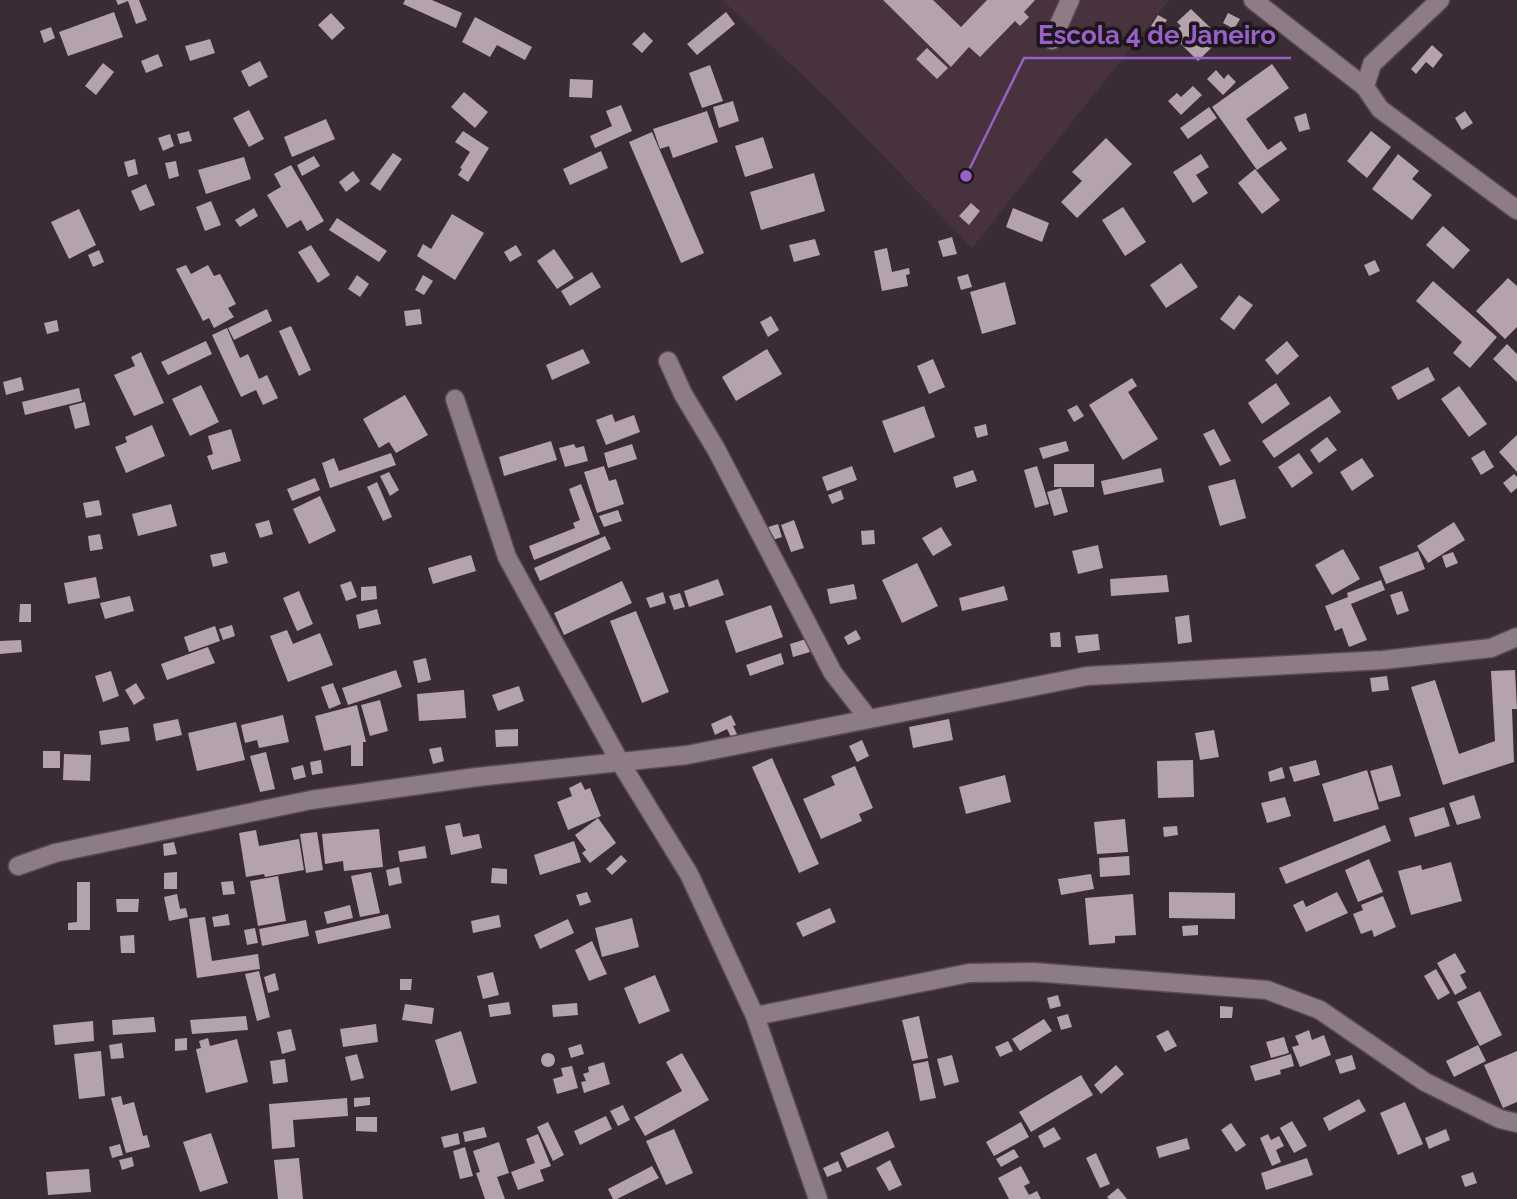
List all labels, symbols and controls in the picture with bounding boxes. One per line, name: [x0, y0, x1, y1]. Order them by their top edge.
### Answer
callout: Escola 4 de Janeiro: [1024, 11, 1291, 58]
text: Escola 4 de Janeiro: [1038, 20, 1276, 50]

